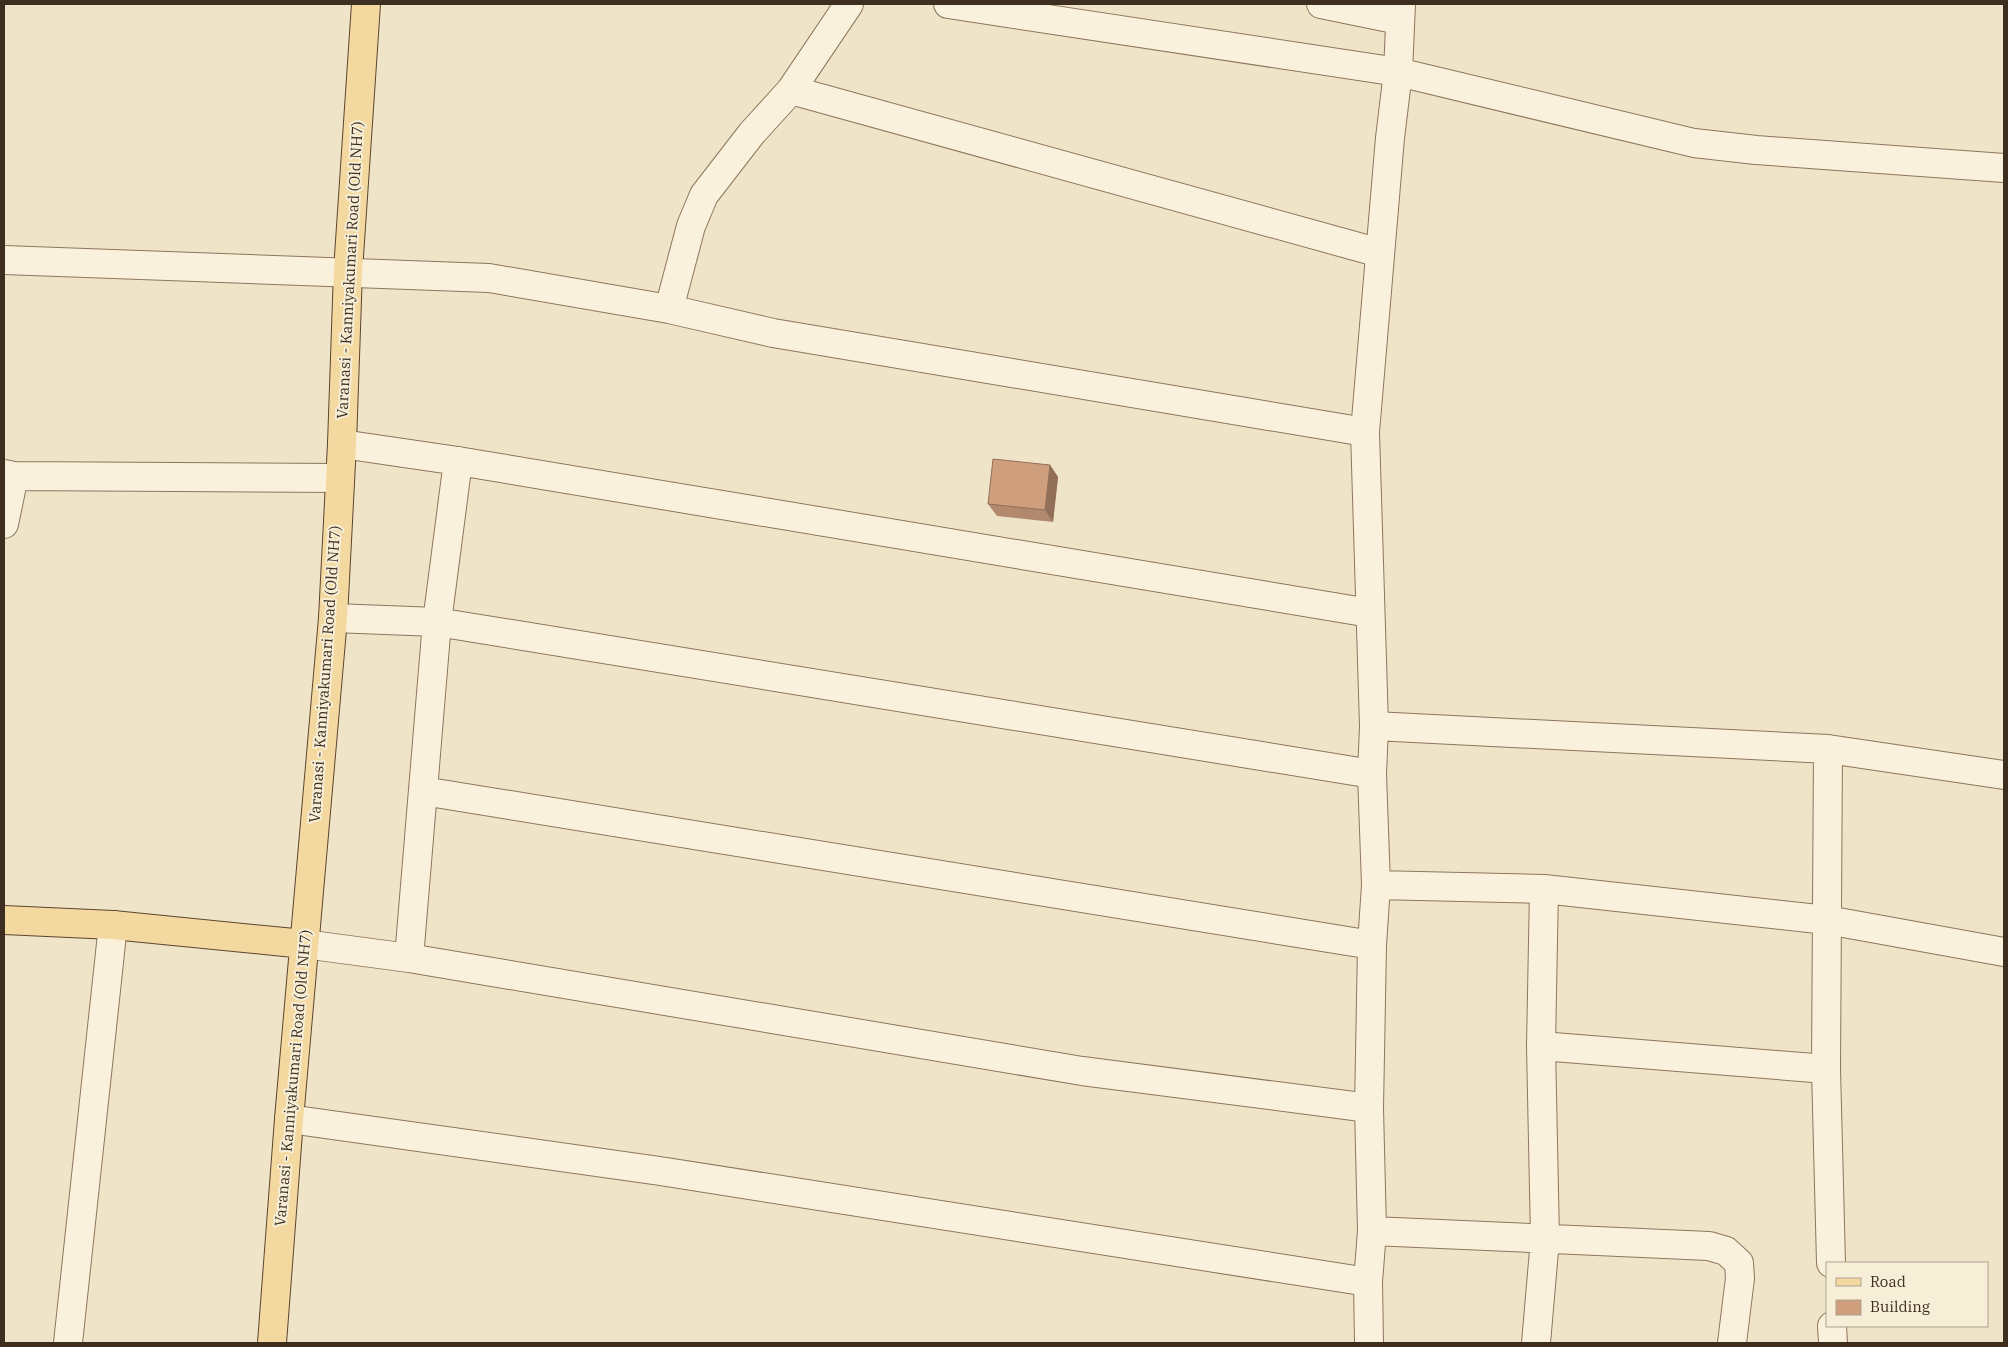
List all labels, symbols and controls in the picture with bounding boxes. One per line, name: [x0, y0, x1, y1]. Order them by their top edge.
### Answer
street label: Varanasi - Kanniyakumari Road (Old NH7): [332, 121, 367, 419]
street label: Varanasi - Kanniyakumari Road (Old NH7): [305, 525, 344, 823]
street label: Varanasi - Kanniyakumari Road (Old NH7): [270, 929, 315, 1227]
legend: [1826, 1262, 1988, 1327]
text: Road: [1870, 1272, 1906, 1291]
text: Building: [1870, 1297, 1930, 1316]

